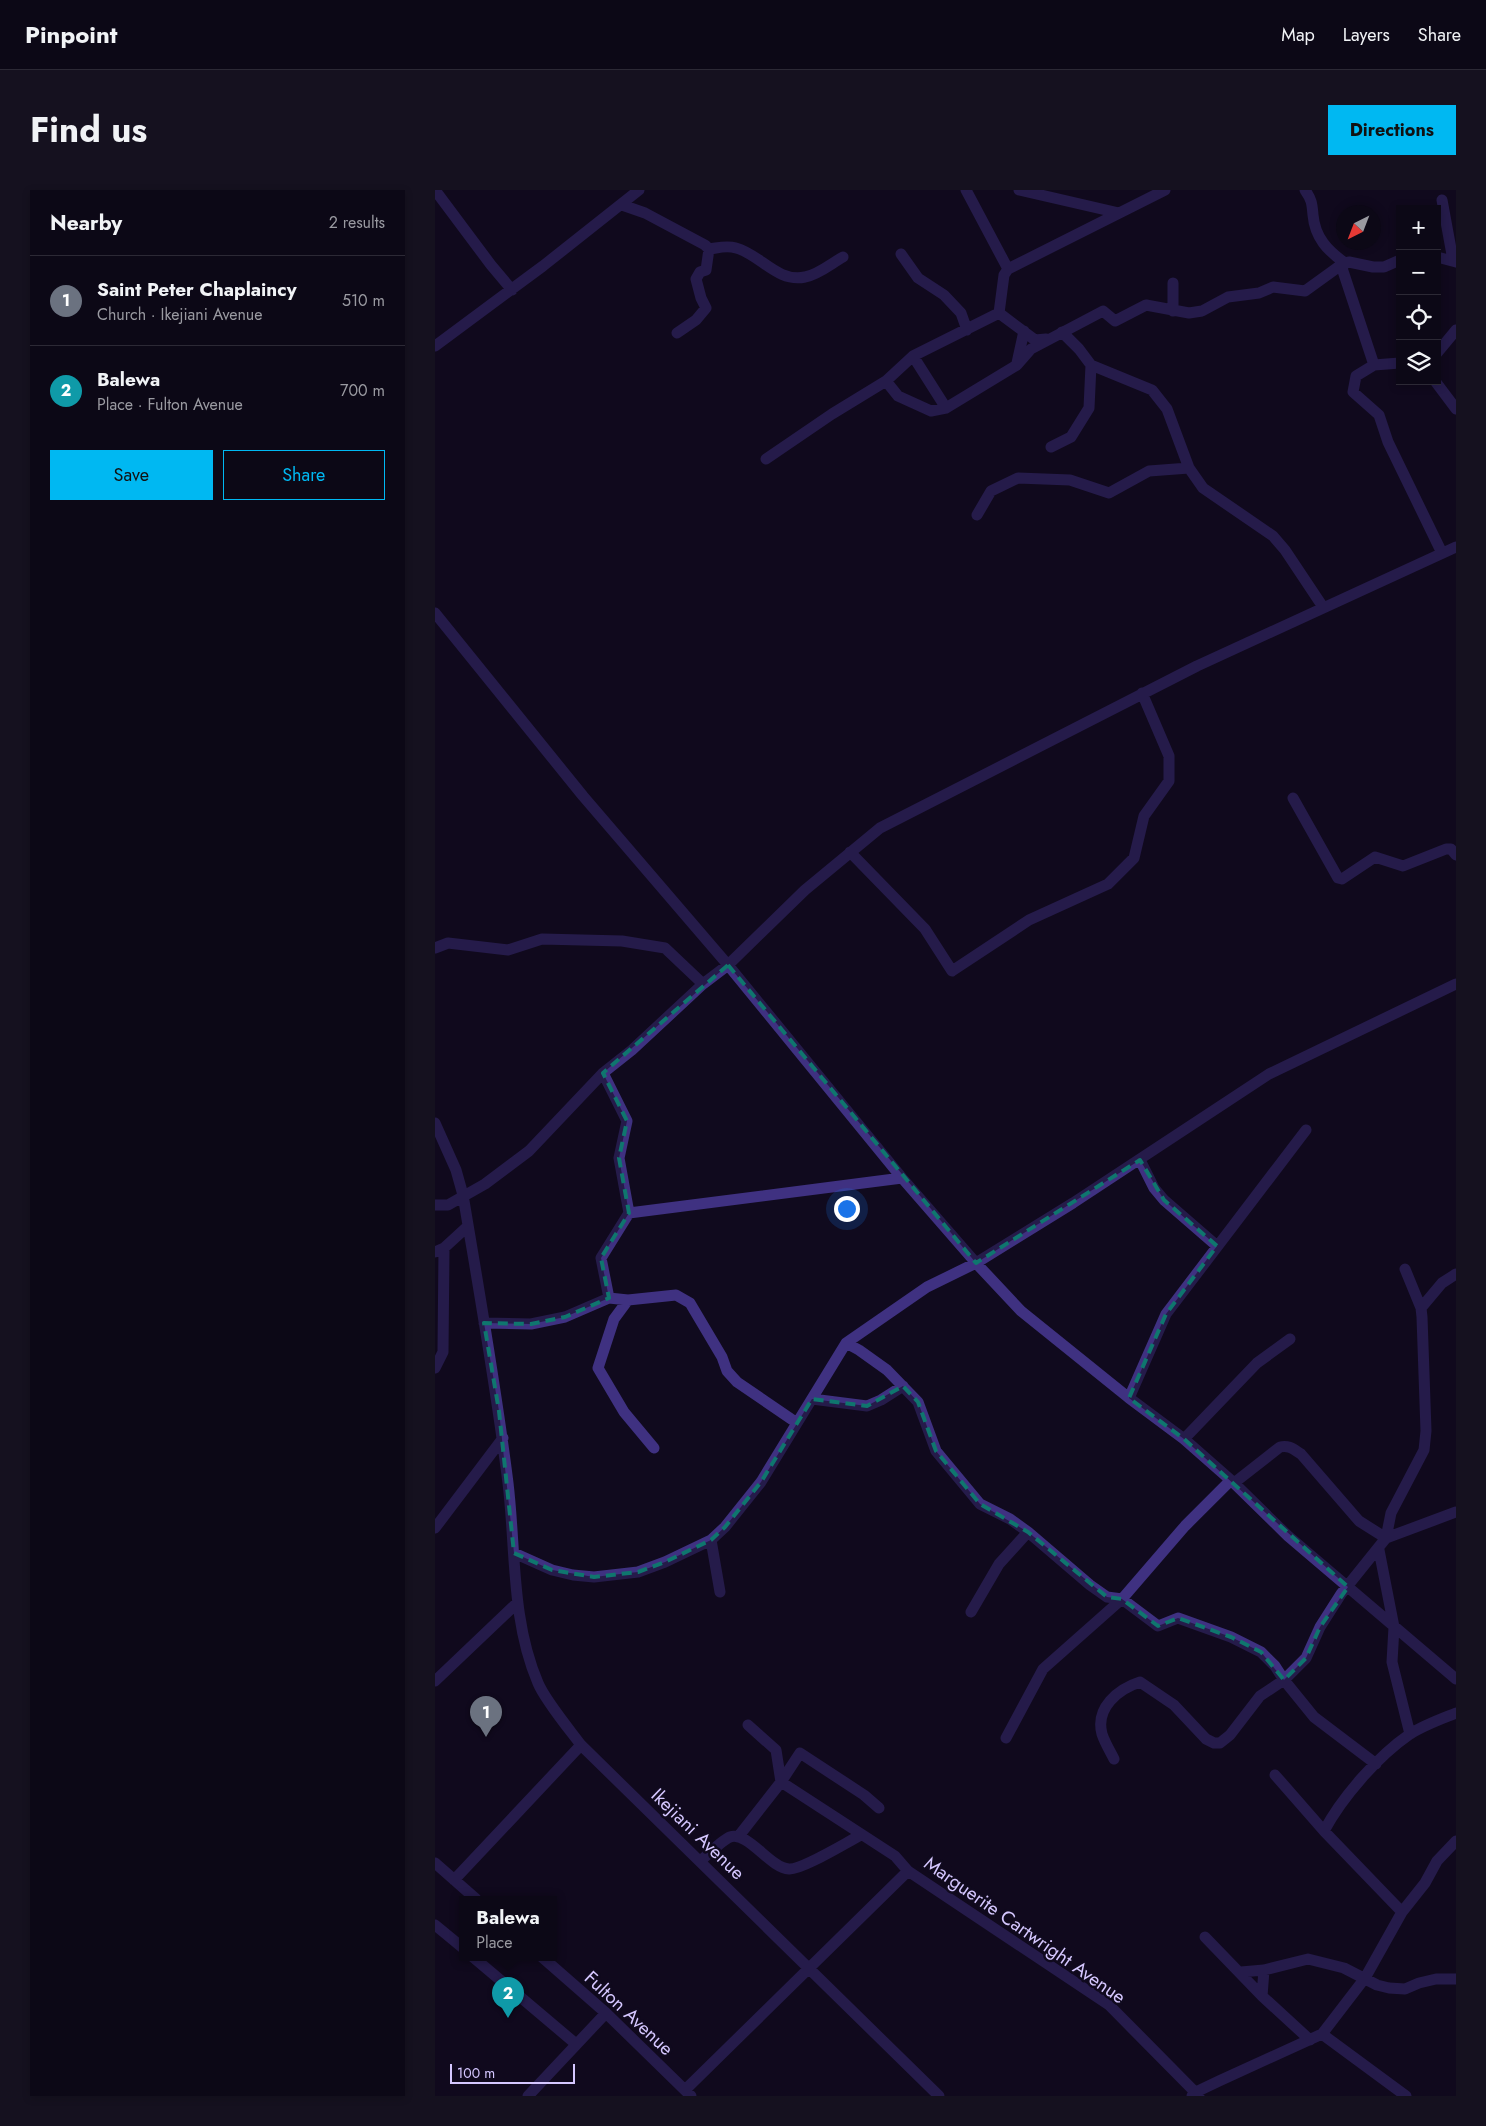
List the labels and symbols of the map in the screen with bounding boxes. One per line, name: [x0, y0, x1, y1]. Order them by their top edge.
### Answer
north arrow: [1336, 205, 1381, 250]
your location: [834, 1196, 860, 1222]
pin: 1: [470, 1696, 502, 1737]
street label: Ikejiani Avenue: [645, 1782, 751, 1886]
street label: Marguerite Cartwright Avenue: [919, 1850, 1132, 2010]
street label: Fulton Avenue: [578, 1965, 680, 2062]
pin: 2: [492, 1977, 524, 2018]
scale bar: [450, 2061, 575, 2084]

